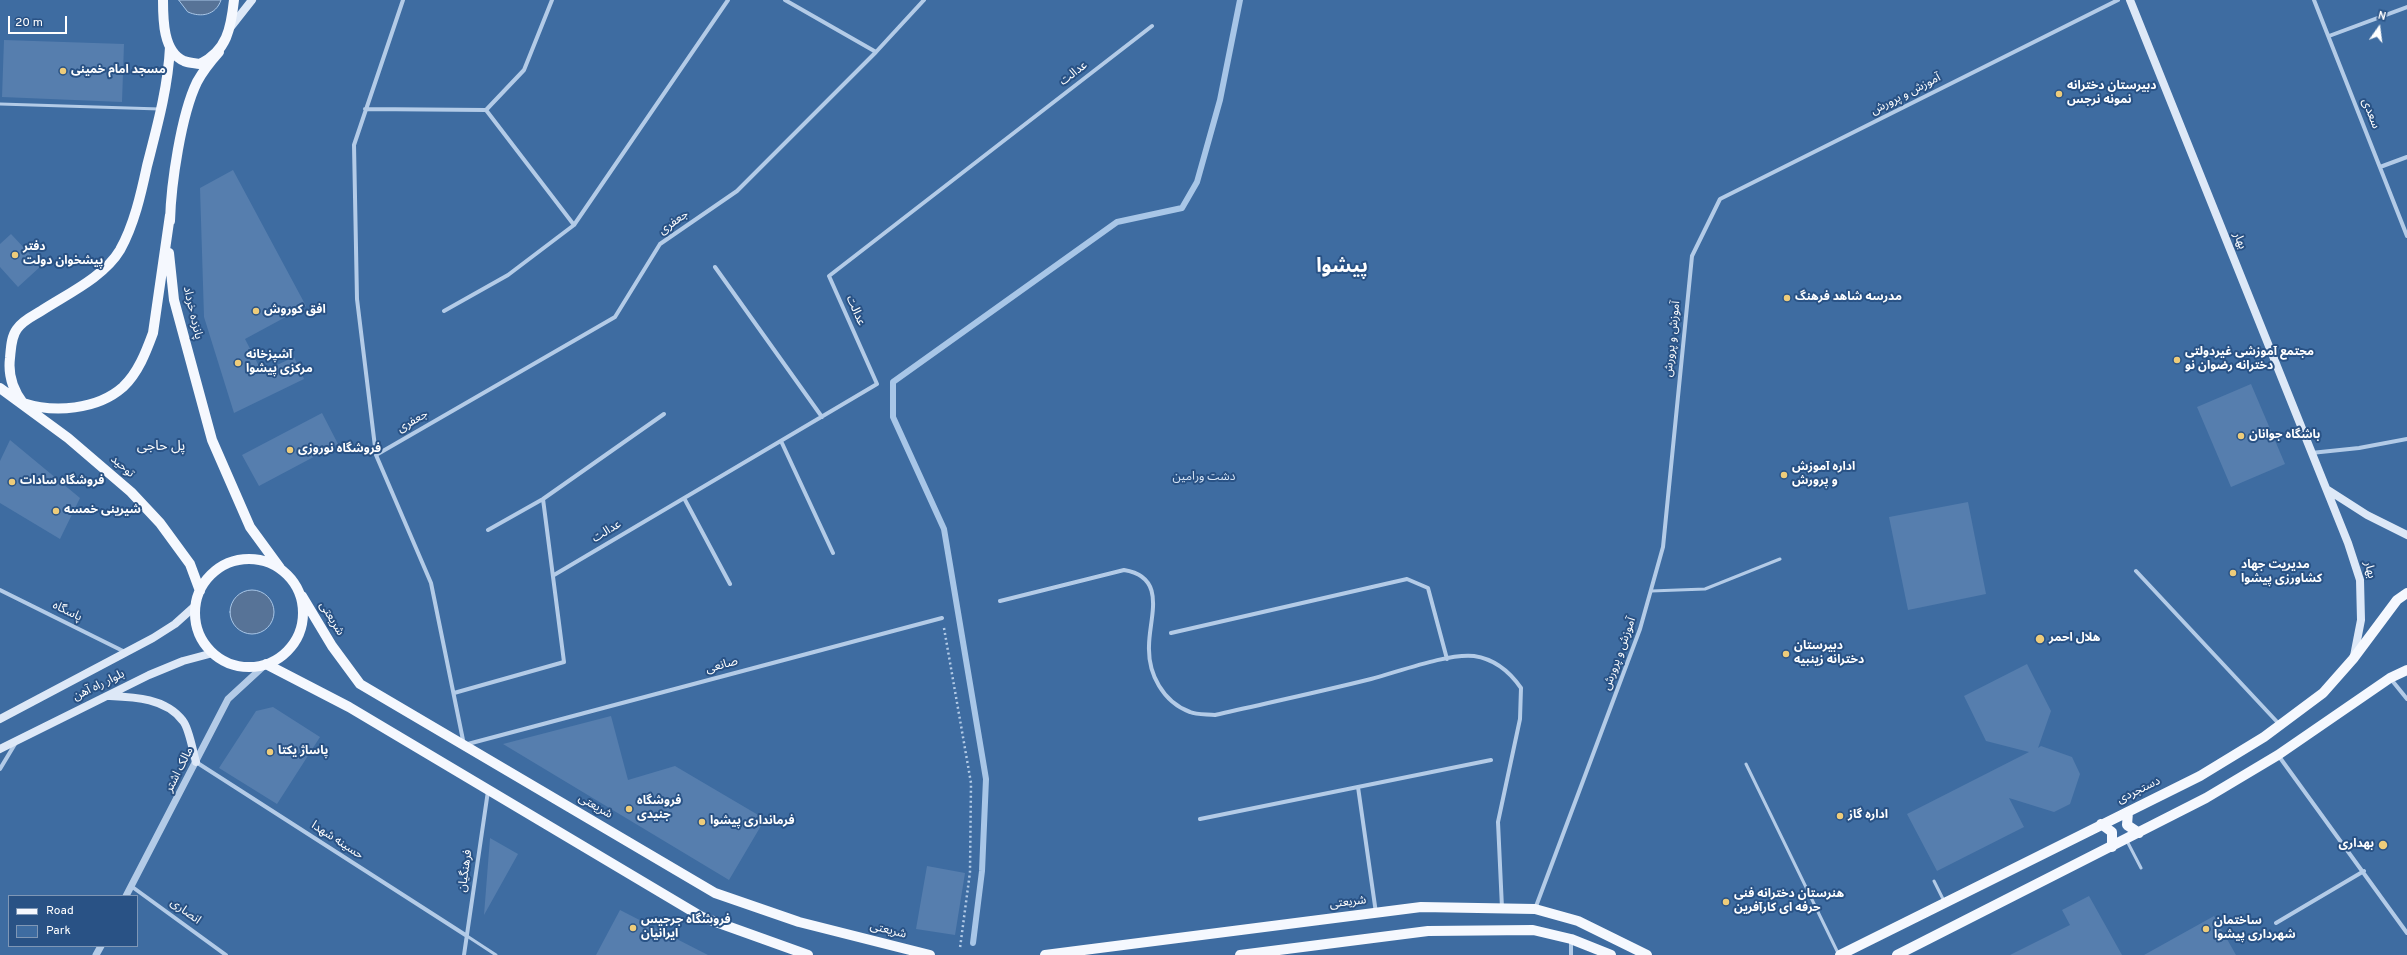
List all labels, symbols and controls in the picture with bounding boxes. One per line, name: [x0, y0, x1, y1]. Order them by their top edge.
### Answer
scale bar: [10, 8, 69, 34]
north arrow: [2359, 8, 2399, 48]
text: N: [2376, 9, 2387, 24]
text: 20 m: [15, 15, 43, 31]
street label: عدالت: [1057, 59, 1091, 89]
place label: مسجد امام خمینی: [71, 64, 166, 78]
marker: مسجد امام خمینی: [58, 66, 68, 76]
street label: آموزش و پرورش: [1869, 71, 1943, 119]
place label: دبیرستان دخترانه نمونه نرجس: [2067, 80, 2156, 108]
marker: دبیرستان دخترانه نمونه نرجس: [2054, 89, 2064, 99]
street label: سعدی: [2358, 97, 2382, 131]
street label: جعفری: [656, 208, 692, 238]
street label: بهار: [2229, 230, 2249, 252]
place label: دفتر پیشخوان دولت: [23, 241, 103, 269]
marker: دفتر پیشخوان دولت: [10, 250, 20, 260]
district label: پیشوا: [1316, 256, 1368, 280]
street label: پانزده خرداد: [179, 285, 205, 341]
place label: مدرسه شاهد فرهنگ: [1795, 291, 1902, 305]
marker: مدرسه شاهد فرهنگ: [1782, 293, 1792, 303]
street label: عدالت: [842, 294, 868, 328]
street label: آموزش و پرورش: [1662, 300, 1684, 378]
place label: افق کوروش: [264, 304, 326, 318]
marker: افق کوروش: [251, 306, 261, 316]
place label: مجتمع آموزشی غیردولتی دخترانه رضوان نو: [2185, 346, 2314, 374]
place label: آشپزخانه مرکزی پیشوا: [246, 349, 313, 377]
marker: مجتمع آموزشی غیردولتی دخترانه رضوان نو: [2172, 355, 2182, 365]
marker: آشپزخانه مرکزی پیشوا: [233, 358, 243, 368]
street label: جعفری: [395, 407, 431, 437]
place label: باشگاه جوانان: [2249, 429, 2320, 443]
marker: باشگاه جوانان: [2236, 431, 2246, 441]
district label: پل حاجی: [137, 439, 185, 455]
place label: فروشگاه نوروزی: [298, 443, 381, 457]
marker: فروشگاه نوروزی: [285, 445, 295, 455]
street label: توحید: [107, 453, 137, 481]
place label: اداره آموزش و پرورش: [1792, 461, 1855, 489]
marker: اداره آموزش و پرورش: [1779, 470, 1789, 480]
park label: دشت ورامین: [1173, 471, 1235, 485]
place label: فروشگاه سادات: [20, 475, 104, 489]
marker: فروشگاه سادات: [7, 477, 17, 487]
place label: شیرینی خمسه: [64, 504, 141, 518]
marker: شیرینی خمسه: [51, 506, 61, 516]
street label: عدالت: [590, 518, 624, 546]
place label: مدیریت جهاد کشاورزی پیشوا: [2241, 559, 2322, 587]
street label: بهار: [2360, 560, 2378, 580]
marker: مدیریت جهاد کشاورزی پیشوا: [2228, 568, 2238, 578]
street label: پاسگاه: [50, 599, 84, 625]
street label: شریعتی: [315, 599, 347, 639]
street label: آموزش و پرورش: [1600, 616, 1640, 692]
place label: هلال احمر: [2049, 632, 2100, 646]
marker: هلال احمر: [2034, 633, 2046, 645]
place label: دبیرستان دخترانه زینبیه: [1794, 640, 1864, 668]
marker: دبیرستان دخترانه زینبیه: [1781, 649, 1791, 659]
street label: صانعی: [704, 655, 740, 677]
street label: بلوار راه آهن: [71, 667, 127, 705]
street label: مالک اشتر: [162, 745, 198, 795]
place label: پاساژ یکتا: [278, 745, 328, 759]
marker: پاساژ یکتا: [265, 747, 275, 757]
street label: دستجردی: [2115, 774, 2163, 808]
street label: شریعتی: [575, 792, 615, 822]
place label: فروشگاه جنیدی: [637, 795, 681, 823]
marker: فروشگاه جنیدی: [624, 804, 634, 814]
place label: اداره گاز: [1848, 809, 1888, 823]
marker: اداره گاز: [1835, 811, 1845, 821]
place label: فرمانداری پیشوا: [710, 815, 794, 829]
marker: فرمانداری پیشوا: [697, 817, 707, 827]
street label: حسینه شهدا: [308, 819, 366, 863]
place label: بهداری: [2338, 838, 2374, 852]
marker: بهداری: [2377, 839, 2389, 851]
street label: فرهنگیان: [456, 849, 476, 893]
place label: هنرستان دخترانه فنی حرفه ای کارآفرین: [1734, 888, 1844, 916]
street label: شریعتی: [1329, 894, 1367, 912]
legend: [8, 895, 138, 947]
street label: انصاری: [167, 896, 203, 928]
marker: هنرستان دخترانه فنی حرفه ای کارآفرین: [1721, 897, 1731, 907]
text: Road: [46, 903, 74, 919]
place label: فروشگاه جرجیس ایرانیان: [641, 914, 731, 942]
place label: ساختمان شهرداری پیشوا: [2214, 915, 2296, 943]
street label: شریعتی: [868, 920, 908, 942]
text: Park: [46, 923, 71, 939]
marker: فروشگاه جرجیس ایرانیان: [628, 923, 638, 933]
marker: ساختمان شهرداری پیشوا: [2201, 924, 2211, 934]

